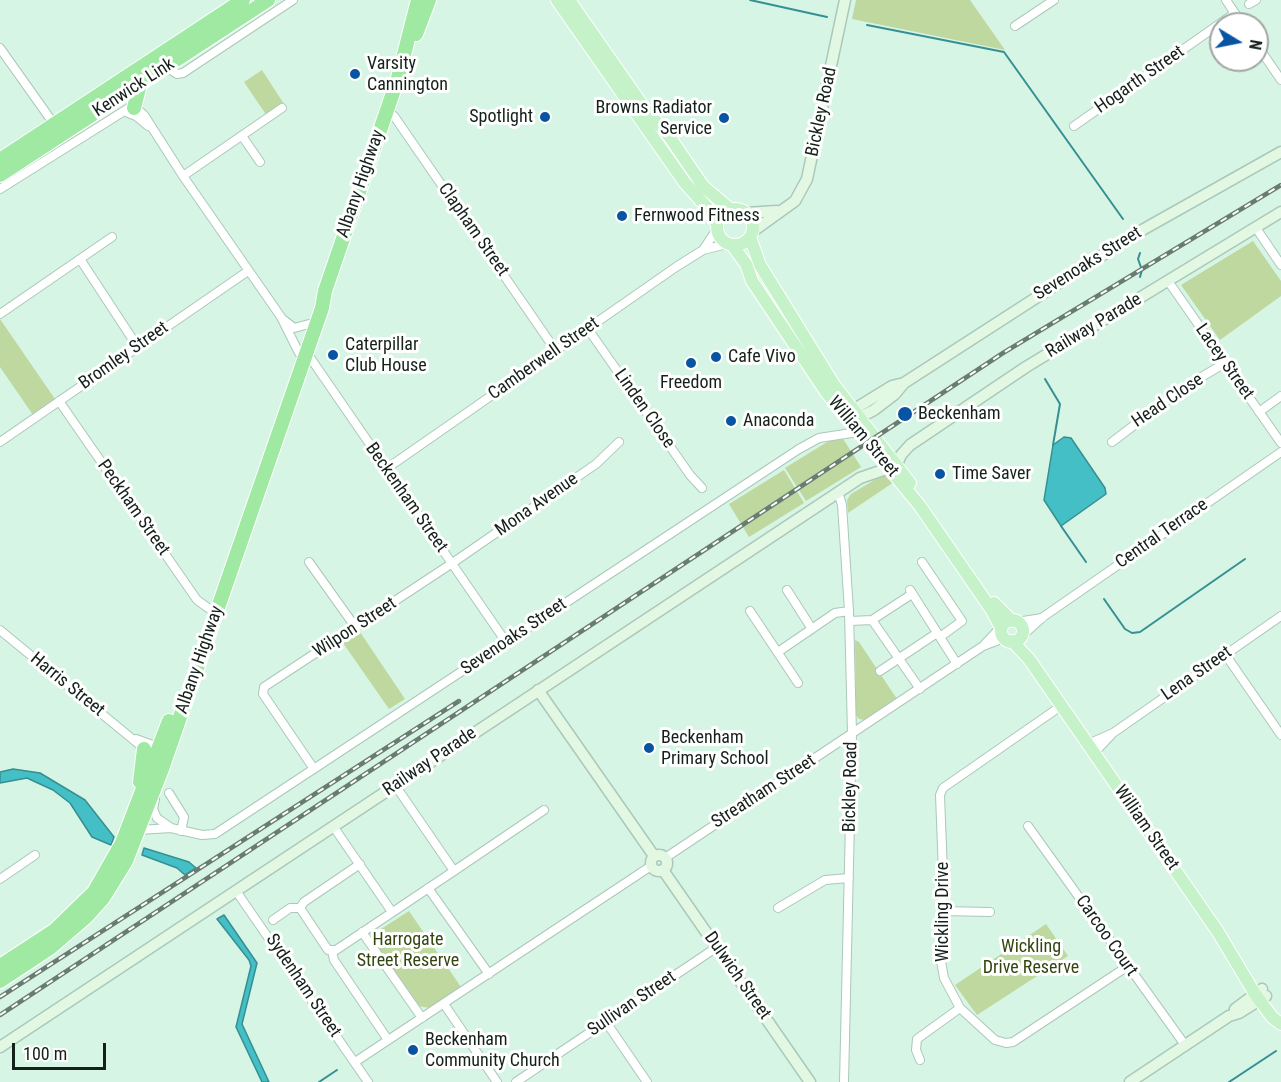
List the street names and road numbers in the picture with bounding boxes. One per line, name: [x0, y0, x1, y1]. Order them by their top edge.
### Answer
street label: Hogarth Street: [1091, 41, 1189, 119]
street label: Kenwick Link: [89, 54, 179, 122]
street label: Bickley Road: [802, 65, 842, 159]
street label: Albany Highway: [332, 127, 390, 241]
street label: Clapham Street: [433, 179, 513, 281]
street label: Sevenoaks Street: [1030, 222, 1146, 306]
street label: Railway Parade: [1042, 289, 1146, 363]
street label: Camberwell Street: [485, 313, 603, 405]
street label: Bromley Street: [75, 317, 173, 395]
street label: Lacey Street: [1190, 320, 1258, 404]
street label: Linden Close: [609, 365, 679, 453]
street label: Head Close: [1128, 369, 1208, 433]
street label: William Street: [823, 392, 903, 482]
street label: Beckenham Street: [360, 439, 452, 557]
street label: Peckham Street: [92, 456, 174, 560]
street label: Mona Avenue: [492, 469, 582, 541]
street label: Central Terrace: [1112, 494, 1212, 574]
street label: Wilpon Street: [309, 593, 401, 663]
street label: Sevenoaks Street: [457, 594, 571, 680]
street label: Albany Highway: [171, 603, 229, 717]
street label: Lena Street: [1158, 642, 1236, 706]
street label: Harris Street: [25, 648, 109, 722]
street label: Railway Parade: [379, 723, 481, 801]
street label: Bickley Road: [839, 742, 863, 832]
street label: Streatham Street: [708, 750, 820, 834]
street label: William Street: [1109, 781, 1183, 875]
street label: Wickling Drive: [932, 862, 954, 962]
street label: Carcoo Court: [1070, 891, 1142, 981]
street label: Dulwich Street: [699, 928, 775, 1024]
street label: Sydenham Street: [261, 930, 345, 1042]
street label: Sullivan Street: [584, 967, 680, 1041]

